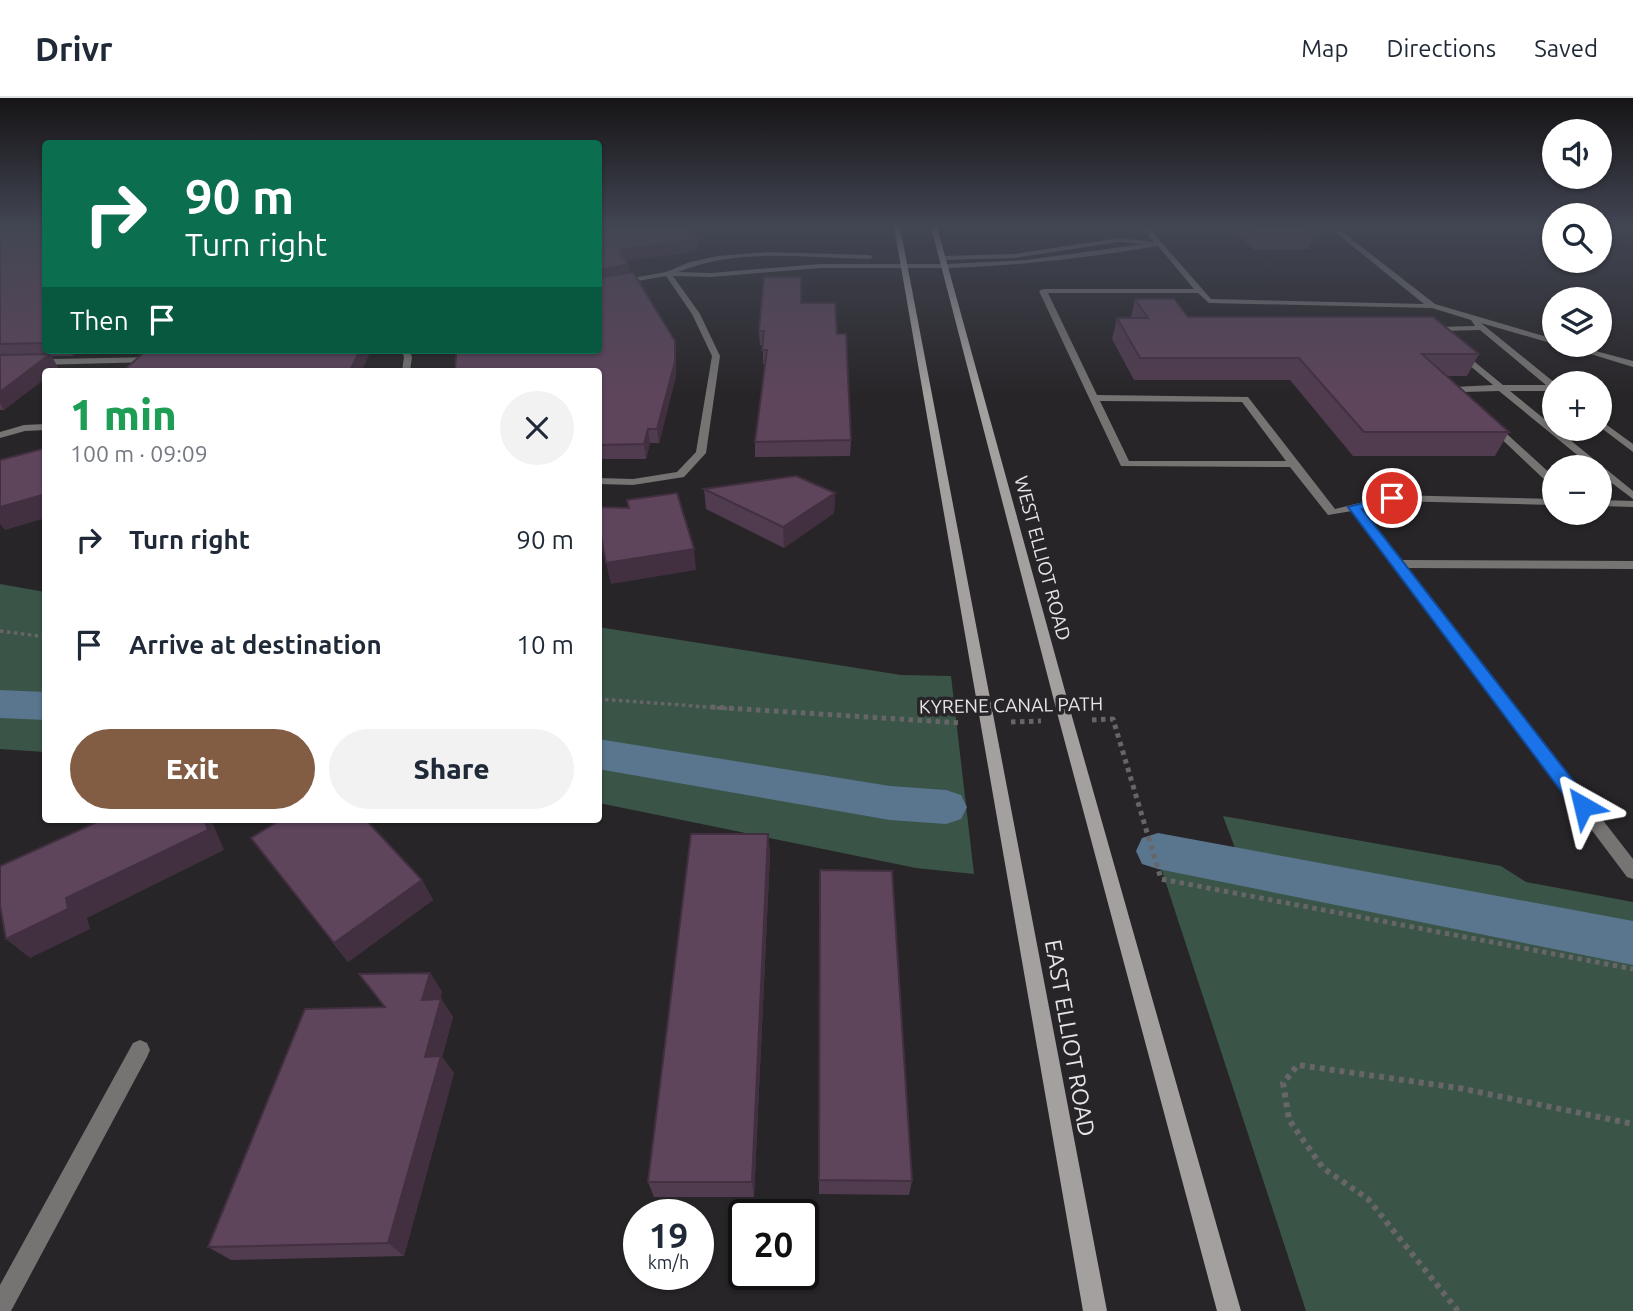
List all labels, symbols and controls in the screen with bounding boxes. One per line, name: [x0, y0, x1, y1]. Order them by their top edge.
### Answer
text: Drivr: [35, 30, 113, 67]
text: Map: [1301, 35, 1348, 62]
text: Directions: [1386, 35, 1496, 62]
text: Saved: [1534, 35, 1598, 62]
map controls: [1542, 119, 1612, 525]
button: sound: [1542, 119, 1612, 189]
icon: right: [70, 168, 161, 259]
text: 90 m: [185, 168, 294, 223]
button: search: [1542, 203, 1612, 273]
text: Turn right: [185, 226, 327, 262]
button: layers: [1542, 287, 1612, 357]
icon: arrive: [143, 301, 181, 339]
text: Then: [70, 306, 129, 335]
button: +: [1542, 371, 1612, 441]
text: 1 min: [70, 391, 177, 438]
button: close: [500, 391, 574, 465]
text: 100 m · 09:09: [70, 441, 208, 466]
button: −: [1542, 455, 1612, 525]
pin: [1362, 468, 1422, 528]
street label: WEST ELLIOT ROAD: [1010, 473, 1076, 643]
icon: arrive: [1373, 479, 1411, 517]
icon: right: [70, 521, 108, 559]
text: Turn right: [129, 525, 250, 554]
text: 90 m: [516, 525, 574, 554]
icon: arrive: [70, 626, 108, 664]
text: Arrive at destination: [129, 630, 382, 659]
text: 10 m: [516, 630, 574, 659]
street label: KYRENE CANAL PATH: [919, 692, 1103, 718]
button: Exit: [70, 729, 315, 809]
button: Share: [329, 729, 574, 809]
position arrow: [1546, 769, 1620, 843]
street label: EAST ELLIOT ROAD: [1041, 938, 1100, 1138]
speed limit sign: 20: [728, 1199, 819, 1290]
text: 19: [649, 1215, 688, 1255]
text: km/h: [648, 1252, 689, 1272]

